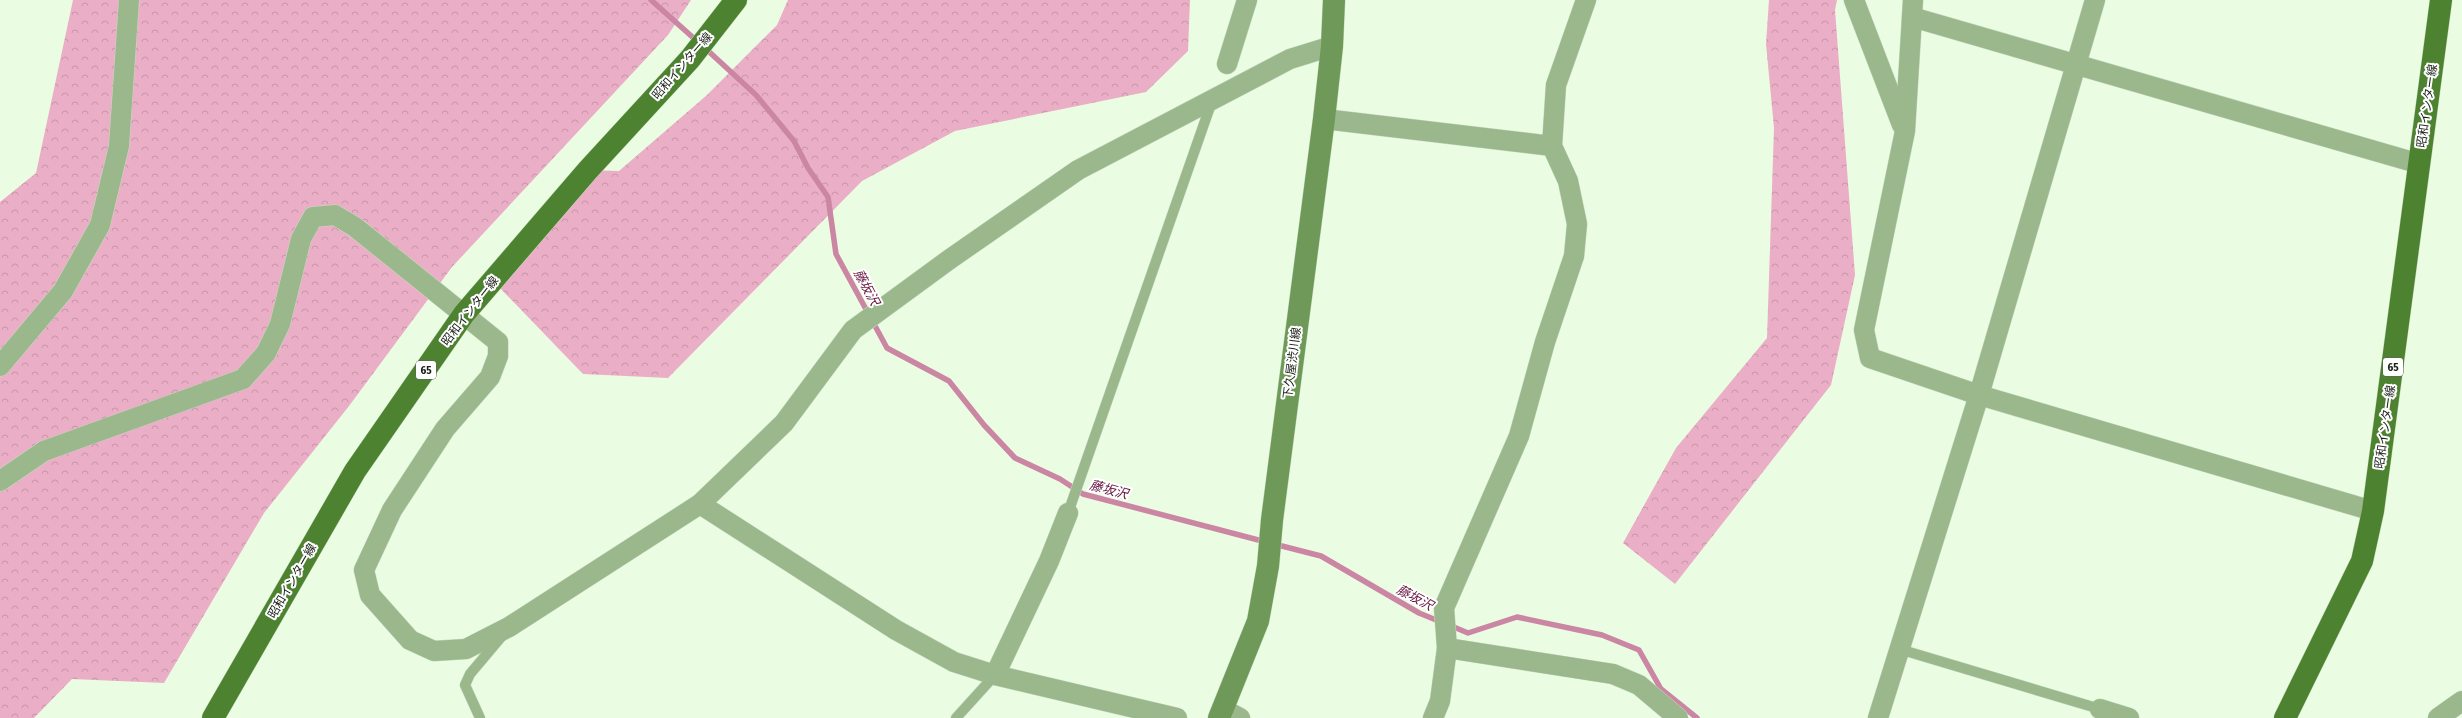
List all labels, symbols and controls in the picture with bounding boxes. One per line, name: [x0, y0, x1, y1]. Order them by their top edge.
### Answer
street label: 昭和インター線: [649, 30, 715, 102]
street label: 昭和インター線: [2414, 63, 2440, 149]
water label: 藤坂沢: [851, 266, 883, 310]
street label: 昭和インター線: [439, 274, 501, 348]
street label: 下久屋渋川線: [1281, 326, 1303, 400]
road number: 65: [2383, 358, 2403, 376]
road number: 65: [416, 361, 436, 379]
street label: 昭和インター線: [2372, 384, 2398, 470]
water label: 藤坂沢: [1088, 477, 1132, 502]
street label: 昭和インター線: [265, 541, 319, 621]
water label: 藤坂沢: [1394, 582, 1437, 614]

